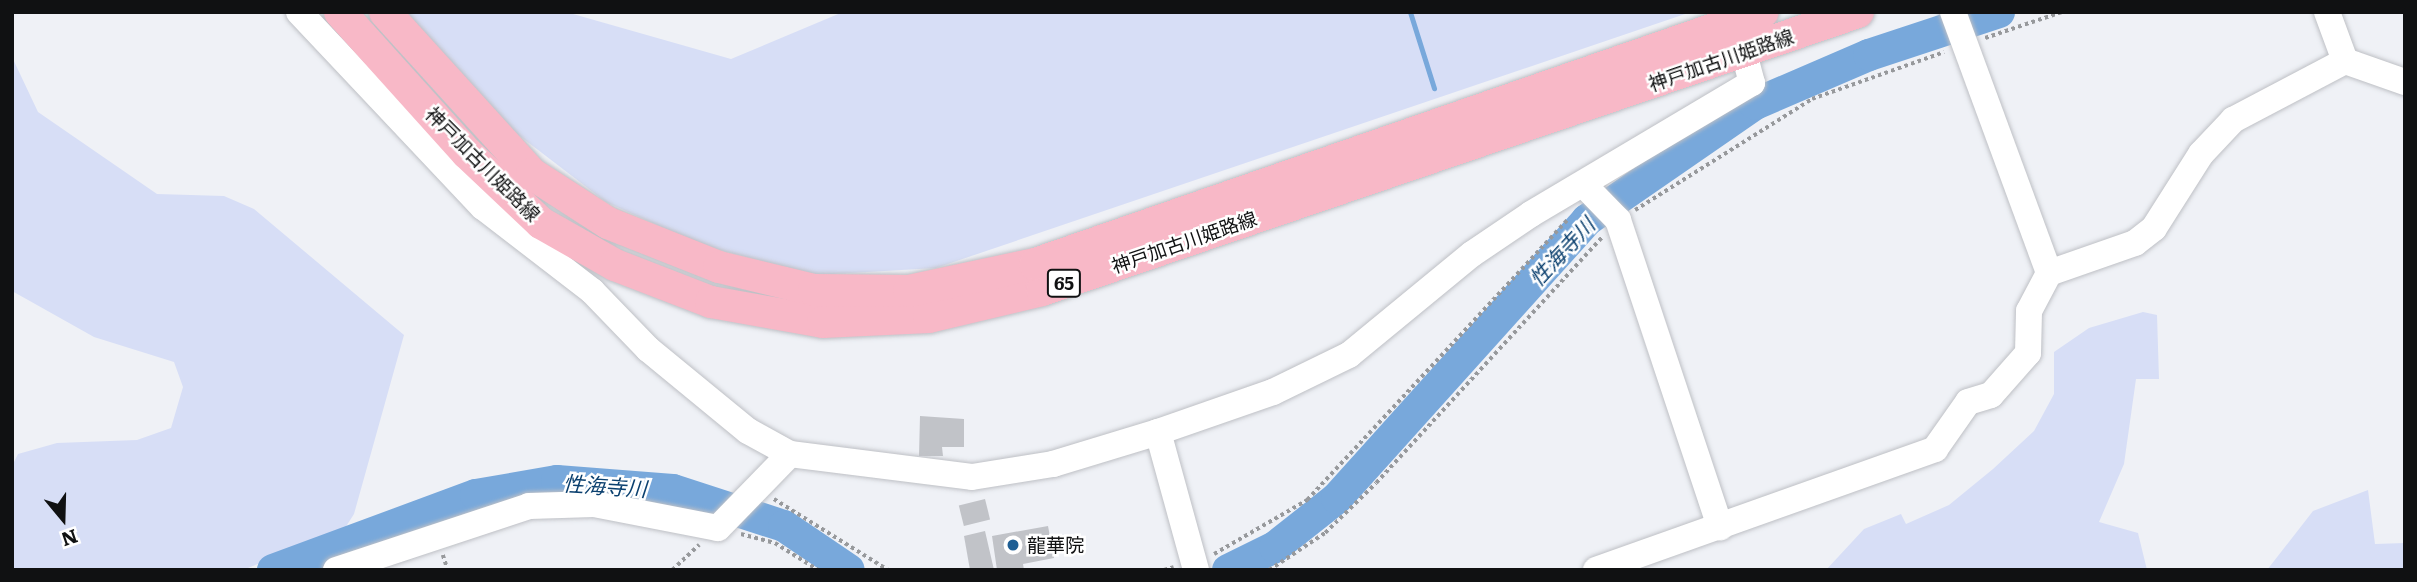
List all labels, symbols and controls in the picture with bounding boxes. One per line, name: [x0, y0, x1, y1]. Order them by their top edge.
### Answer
street label: 神戸加古川姫路線: [1645, 24, 1797, 96]
street label: 神戸加古川姫路線: [421, 102, 545, 226]
street label: 神戸加古川姫路線: [1108, 206, 1260, 278]
water label: 性海寺川: [1523, 212, 1599, 290]
road number: 65: [1046, 268, 1082, 298]
water label: 性海寺川: [562, 470, 648, 500]
north arrow: [28, 484, 98, 554]
text: N: [58, 523, 82, 555]
place label: 龍華院: [1027, 534, 1084, 556]
marker: 龍華院: [1005, 537, 1021, 553]

